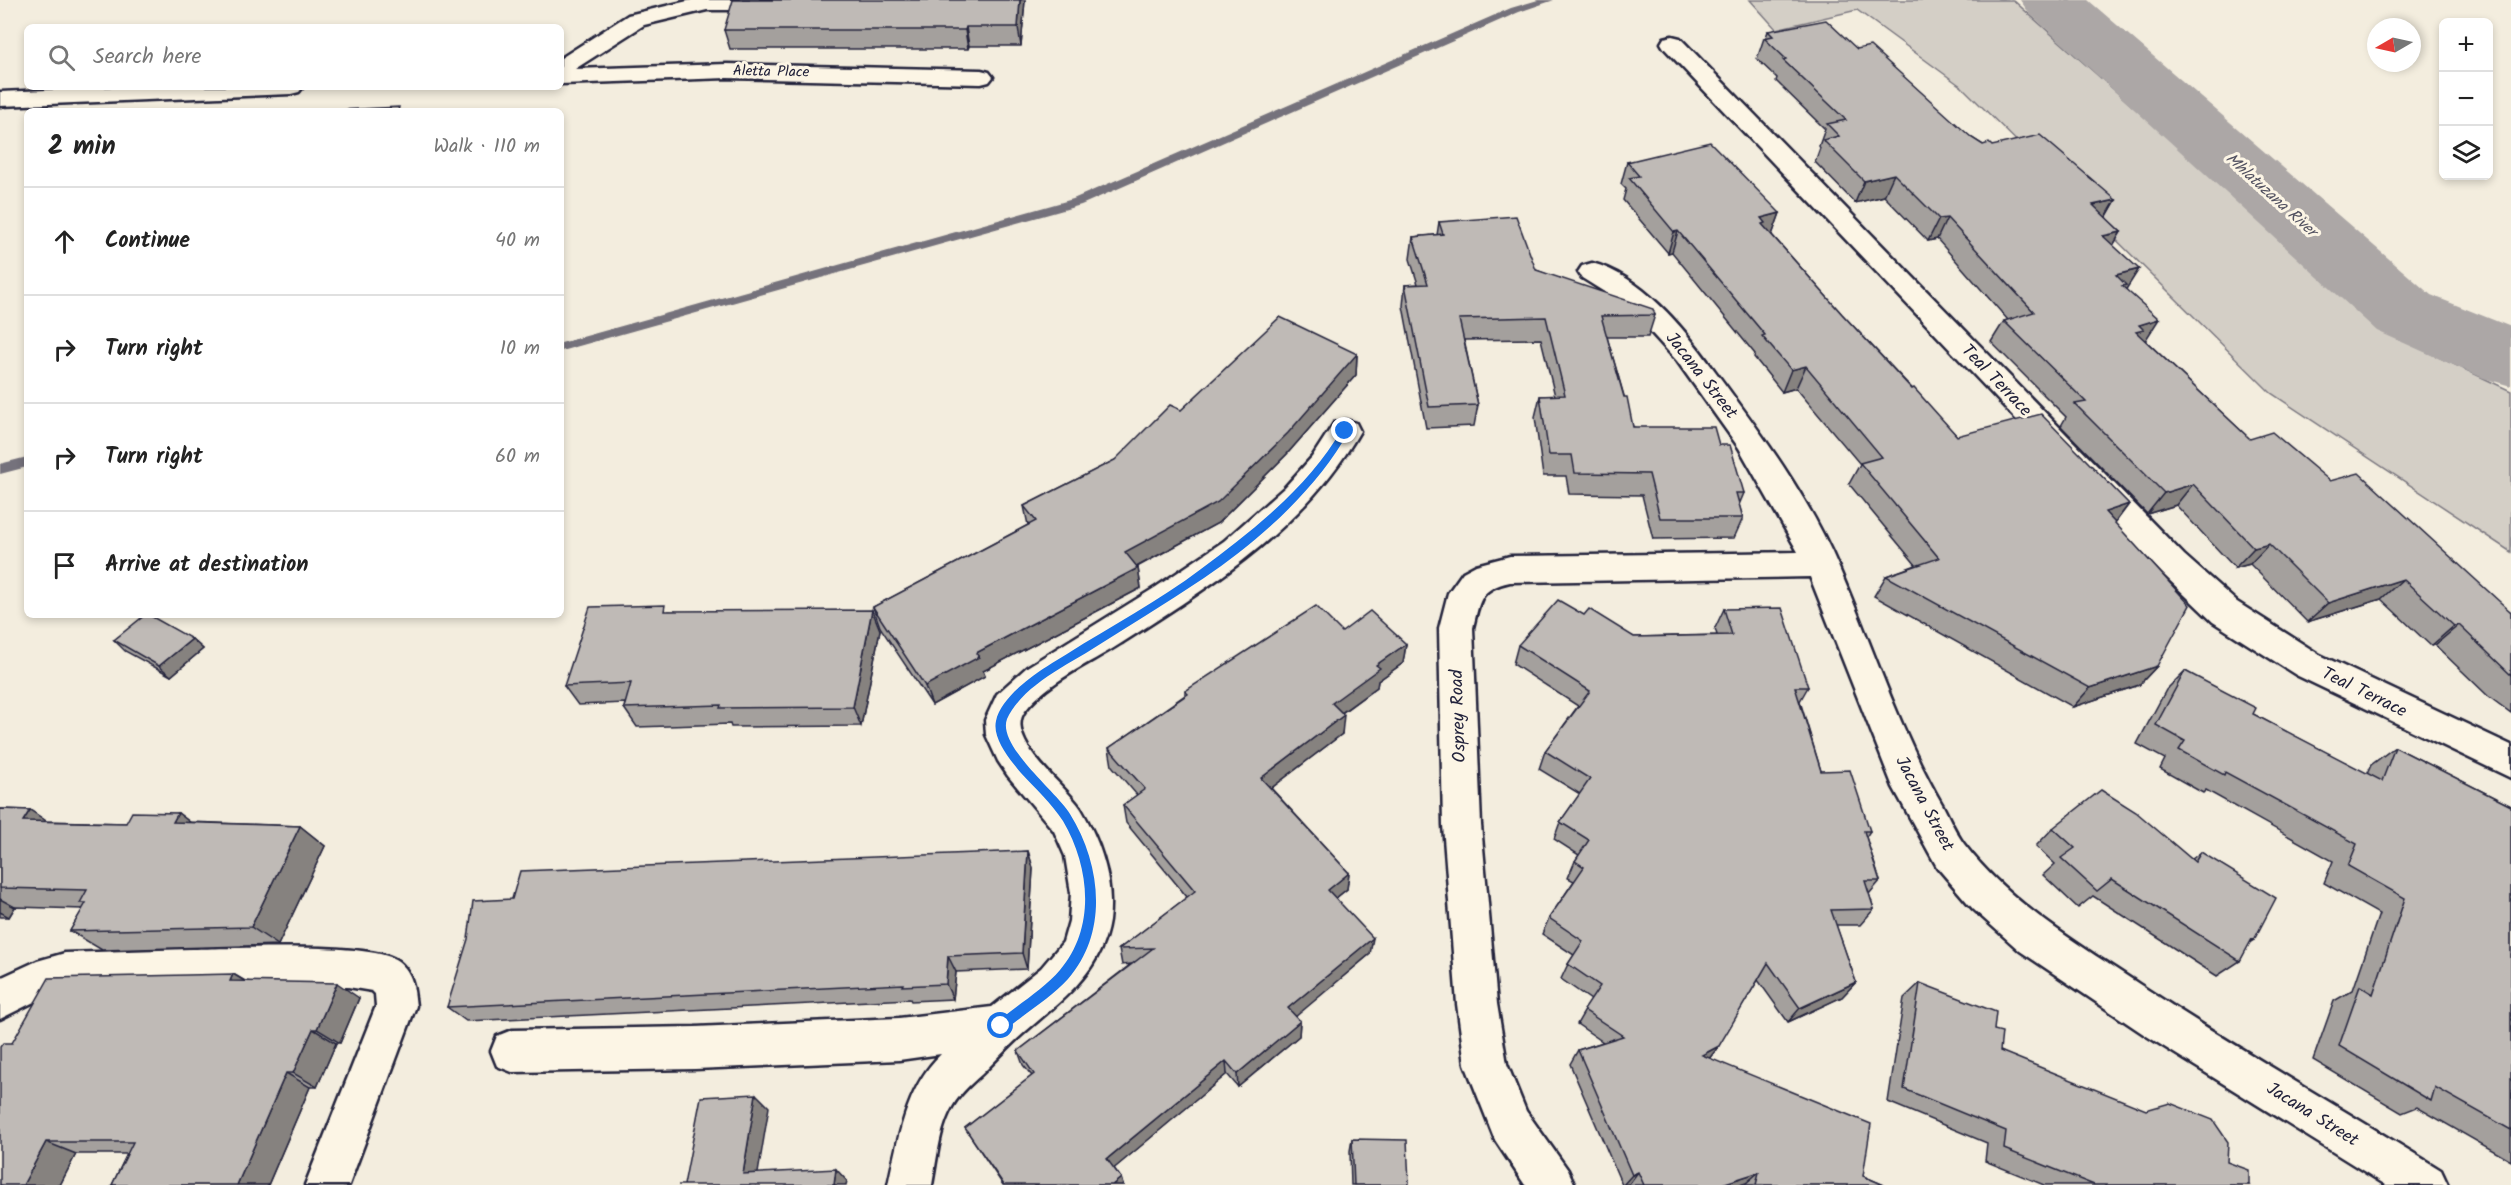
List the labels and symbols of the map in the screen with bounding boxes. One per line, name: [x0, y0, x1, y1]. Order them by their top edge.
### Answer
north arrow: [2367, 18, 2421, 72]
street label: Aletta Place: [733, 59, 810, 85]
water label: Mhlatuzana River: [2220, 147, 2325, 246]
street label: Jacana Street: [1657, 326, 1745, 427]
street label: Teal Terrace: [1954, 338, 2038, 424]
route end: [1331, 417, 1357, 443]
street label: Teal Terrace: [2316, 660, 2412, 726]
street label: Osprey Road: [1443, 668, 1475, 763]
street label: Jacana Street: [1887, 751, 1962, 858]
route start: [987, 1012, 1013, 1038]
street label: Jacana Street: [2260, 1075, 2365, 1155]

